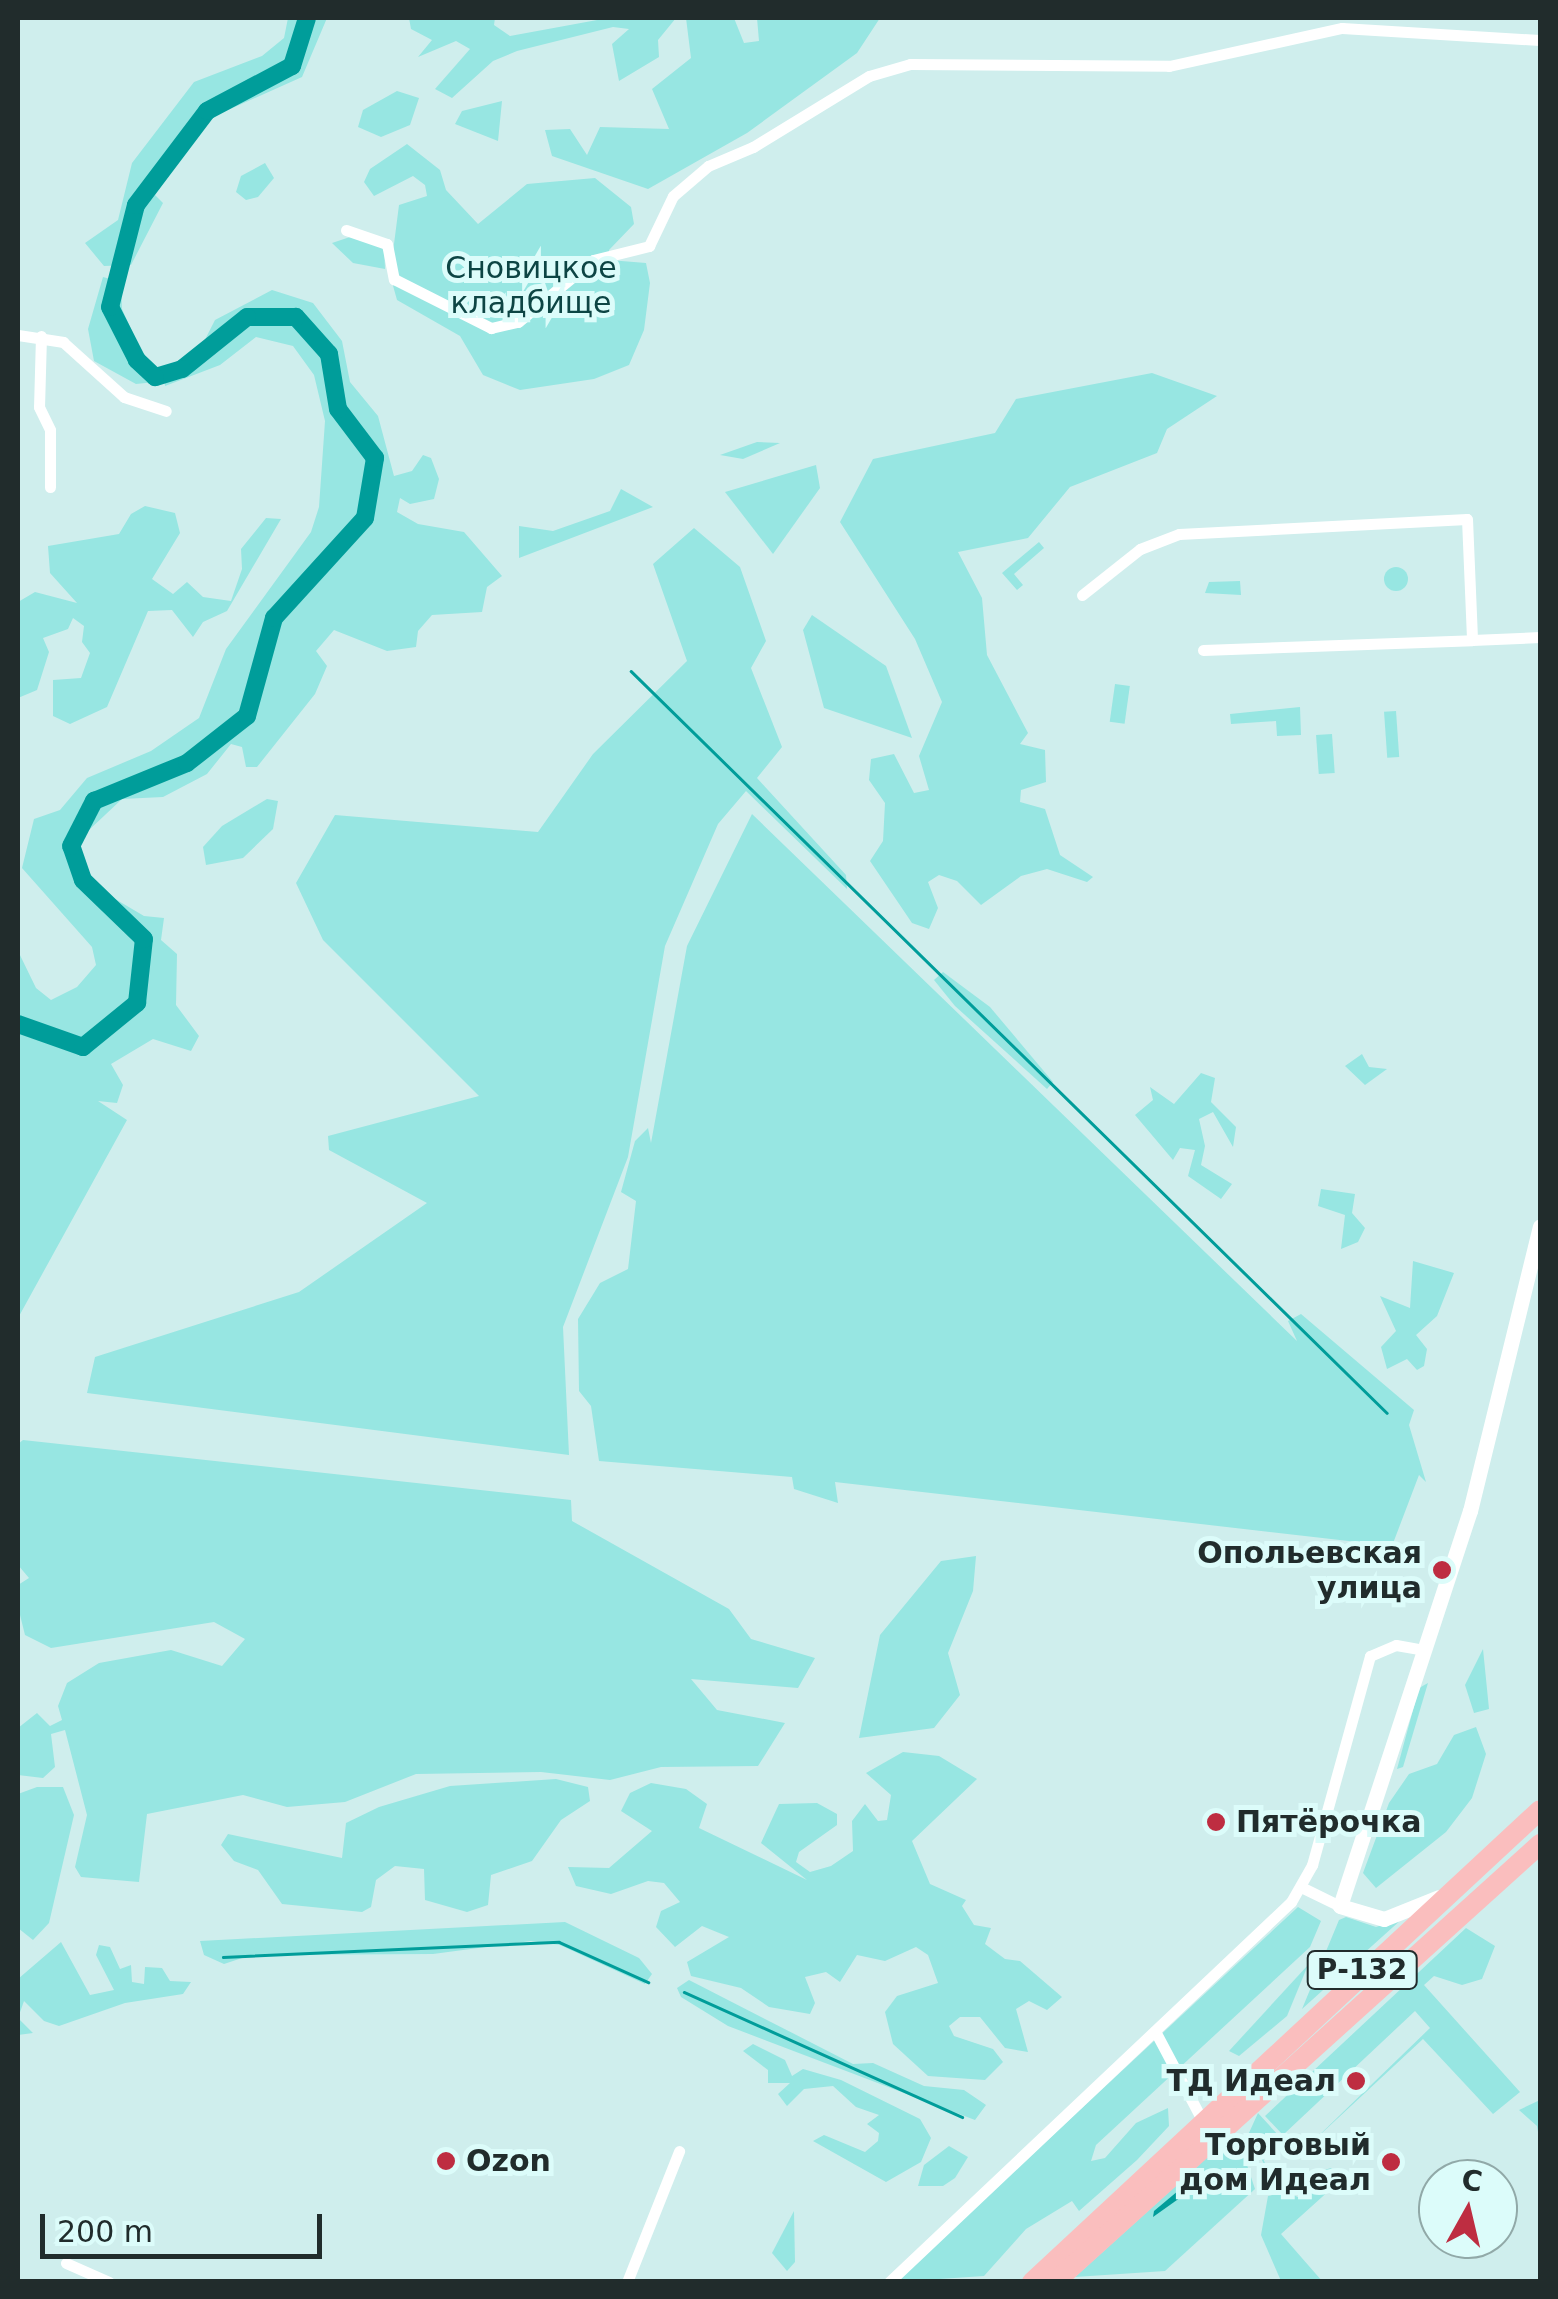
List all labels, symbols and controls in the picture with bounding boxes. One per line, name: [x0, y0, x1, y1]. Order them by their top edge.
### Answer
park label: Сновицкое кладбище: [445, 250, 617, 320]
place label: Опольевская улица: [1197, 1535, 1422, 1606]
marker: Опольевская улица: [1431, 1559, 1453, 1581]
place label: Пятёрочка: [1236, 1804, 1421, 1840]
marker: Пятёрочка: [1205, 1811, 1227, 1833]
road number: Р-132: [1304, 1947, 1420, 1993]
place label: ТД Идеал: [1166, 2063, 1336, 2099]
marker: ТД Идеал: [1345, 2070, 1367, 2092]
place label: Торговый дом Идеал: [1179, 2127, 1371, 2198]
place label: Ozon: [466, 2143, 551, 2179]
marker: Ozon: [435, 2150, 457, 2172]
marker: Торговый дом Идеал: [1380, 2151, 1402, 2173]
north arrow: [1418, 2159, 1518, 2259]
text: С: [1459, 2163, 1484, 2199]
scale bar: [45, 2194, 328, 2256]
text: 200 m: [57, 2214, 153, 2249]

